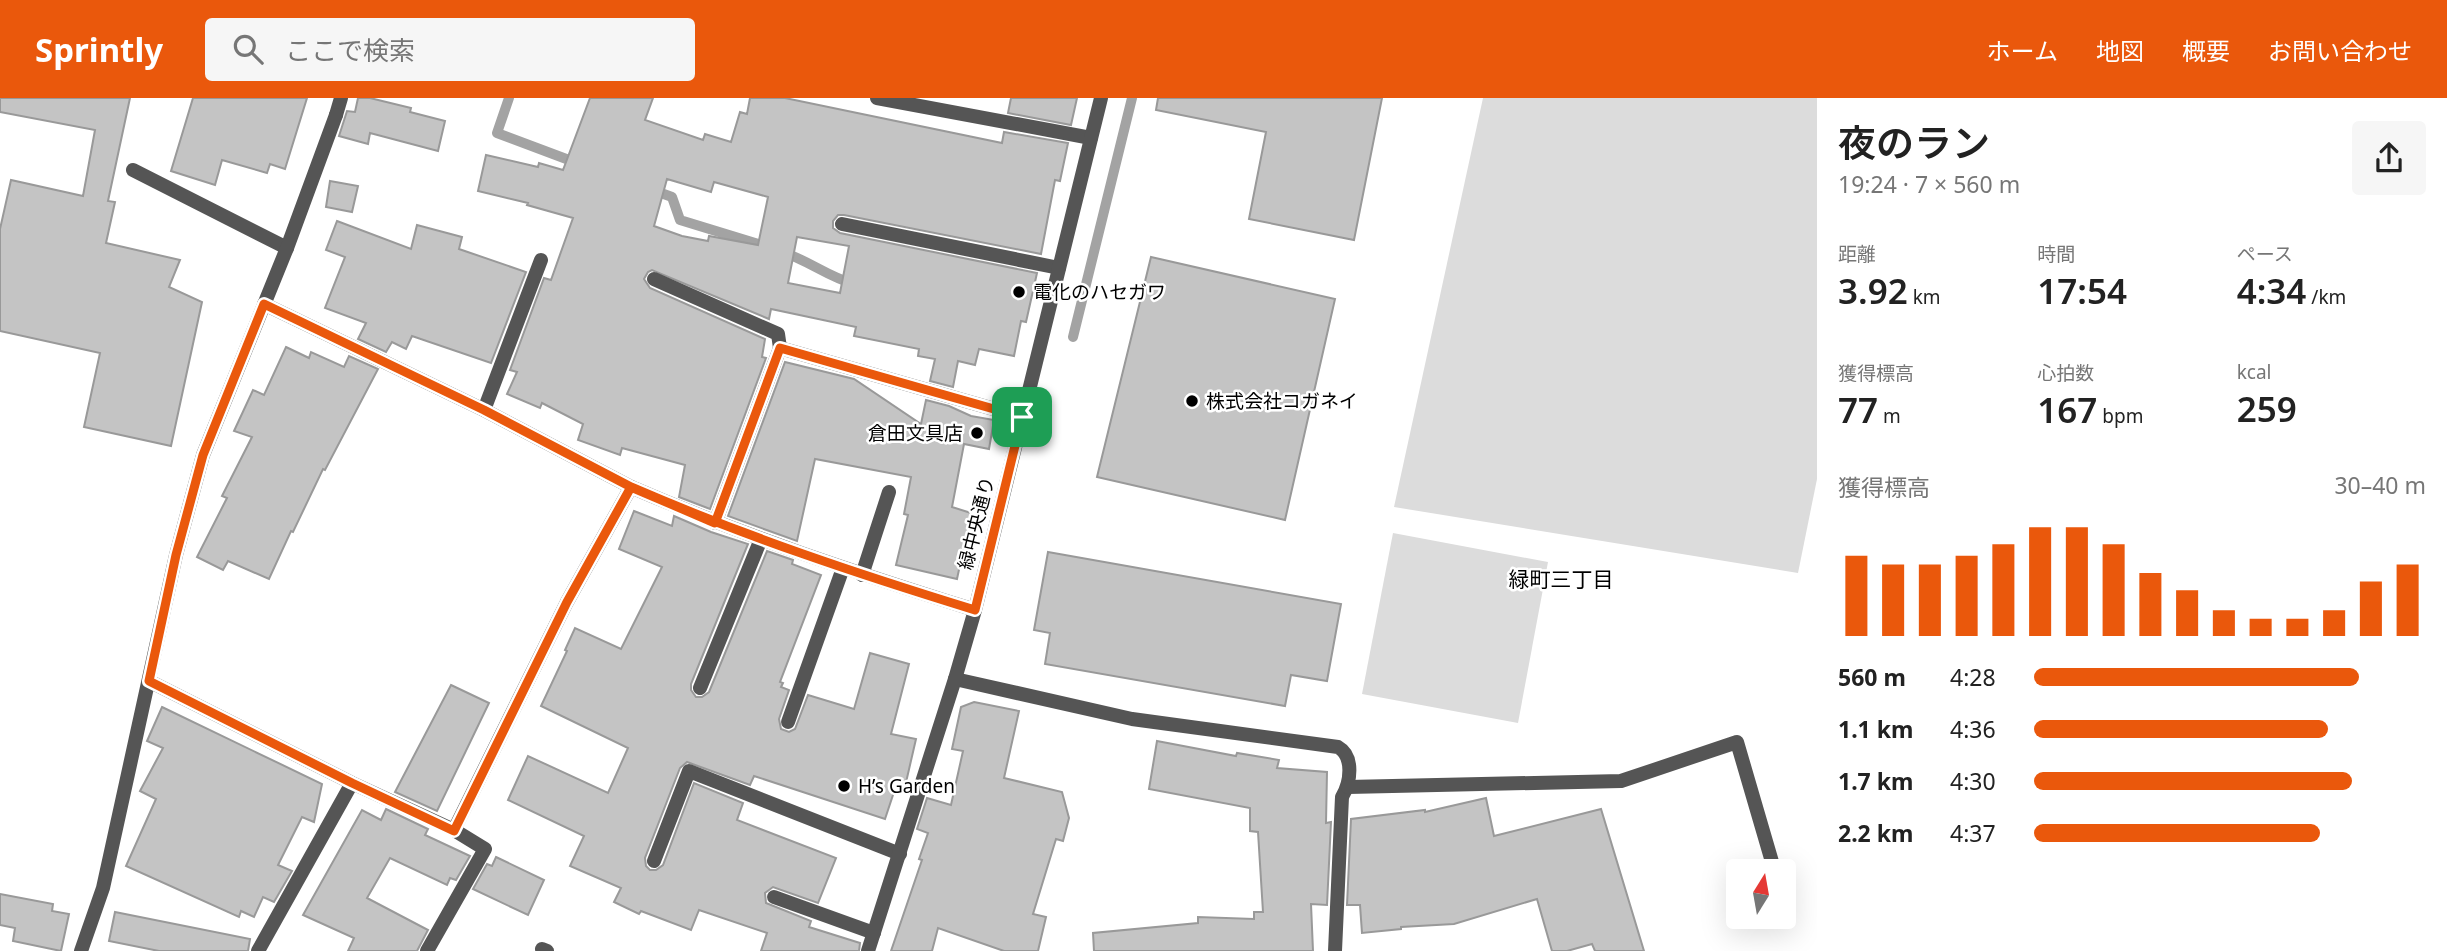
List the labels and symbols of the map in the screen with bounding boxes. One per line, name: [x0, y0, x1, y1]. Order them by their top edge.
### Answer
place label: 電化のハセガワ: [1033, 279, 1166, 305]
marker: 電化のハセガワ: [1011, 284, 1027, 300]
pin: [992, 387, 1052, 447]
place label: 株式会社コガネイ: [1206, 388, 1358, 414]
marker: 株式会社コガネイ: [1184, 393, 1200, 409]
place label: 倉田文具店: [868, 420, 963, 446]
marker: 倉田文具店: [969, 425, 985, 441]
street label: 緑中央通り: [952, 474, 1000, 572]
district label: 緑町三丁目: [1509, 565, 1614, 593]
place label: H’s Garden: [858, 773, 955, 799]
marker: H’s Garden: [836, 778, 852, 794]
north arrow: [1726, 859, 1796, 929]

